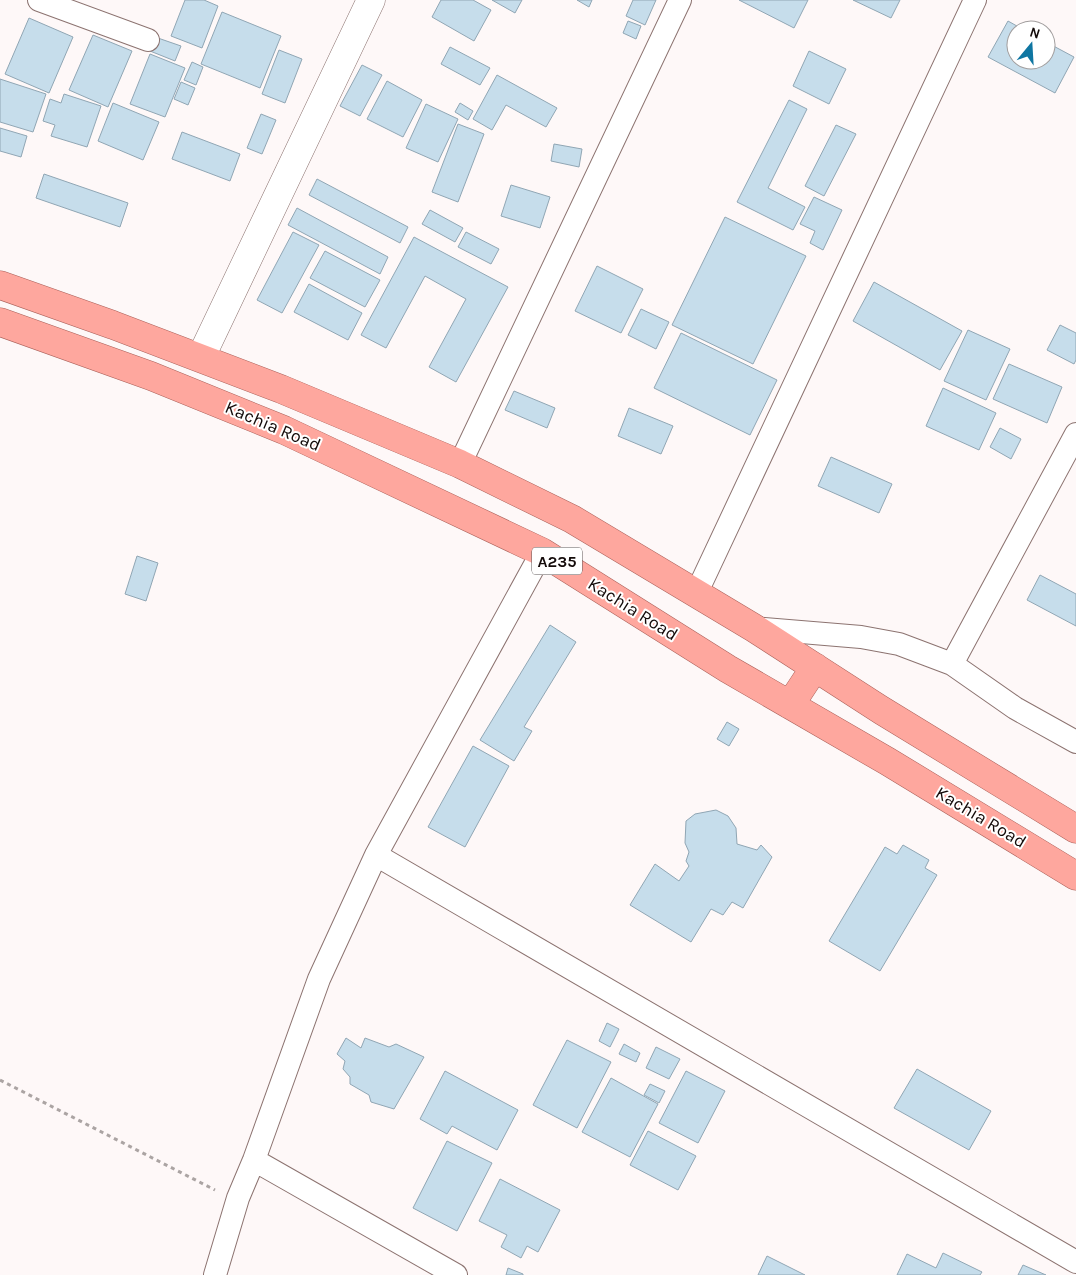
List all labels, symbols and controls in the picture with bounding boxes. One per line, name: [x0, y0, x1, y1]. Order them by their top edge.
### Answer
north arrow: [1006, 20, 1056, 70]
text: N: [1027, 23, 1042, 43]
street label: Kachia Road: [222, 396, 324, 456]
road number: A235: [532, 548, 582, 574]
street label: Kachia Road: [584, 573, 682, 645]
street label: Kachia Road: [932, 781, 1030, 853]

